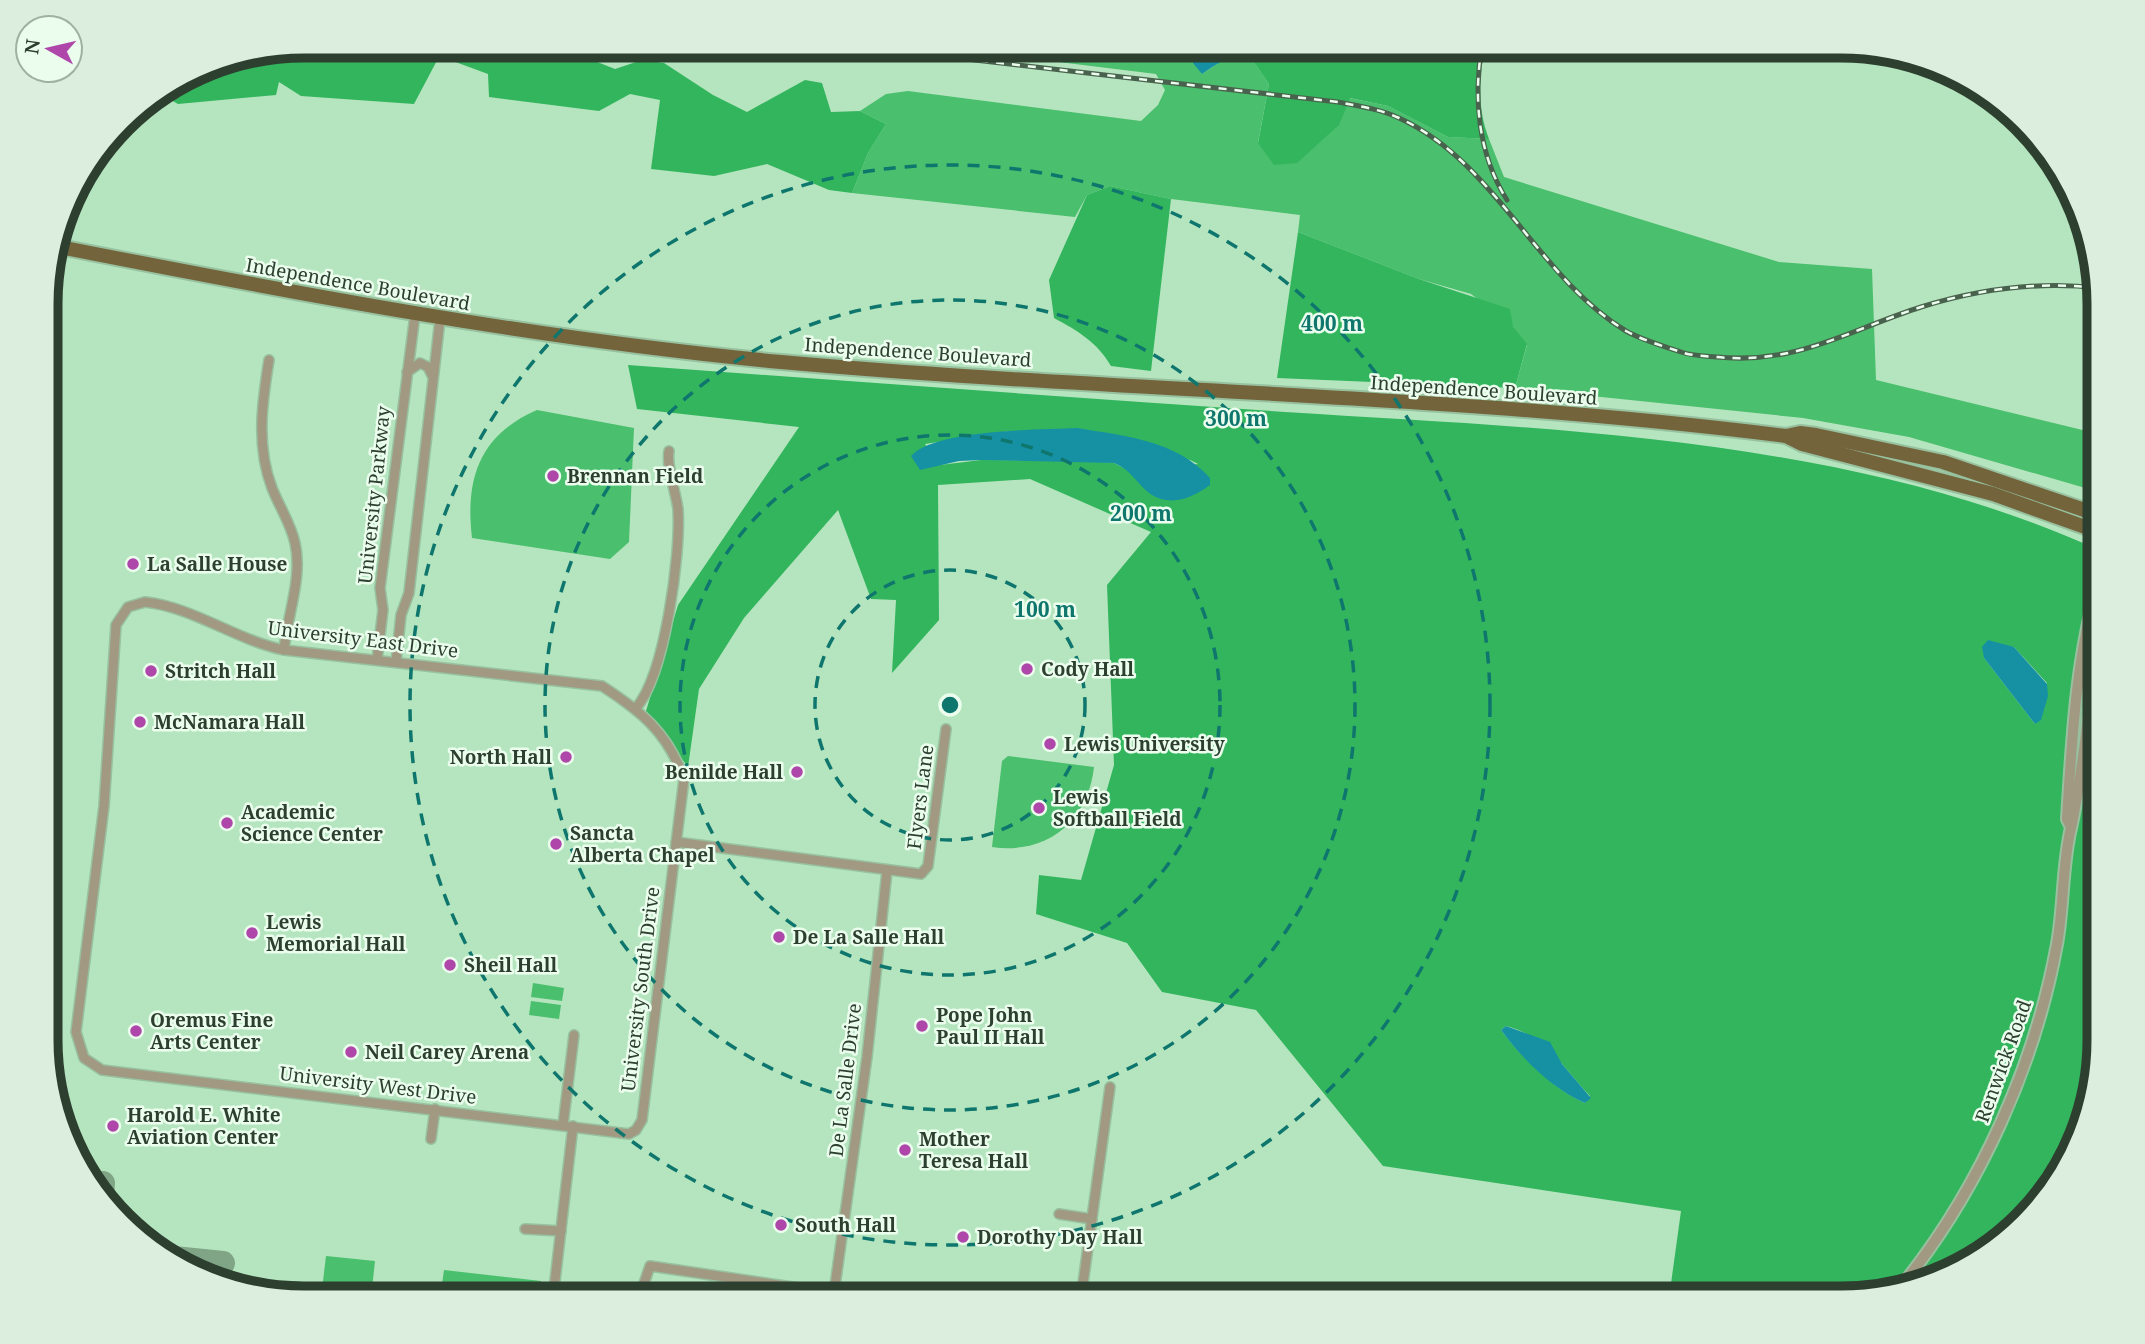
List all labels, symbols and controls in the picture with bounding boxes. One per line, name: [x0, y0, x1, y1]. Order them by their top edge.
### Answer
north arrow: [14, 14, 84, 84]
text: N: [18, 37, 46, 56]
street label: Independence Boulevard: [244, 251, 473, 317]
text: 400 m: [1301, 309, 1363, 337]
street label: Independence Boulevard: [804, 331, 1033, 373]
street label: Independence Boulevard: [1370, 369, 1599, 411]
street label: University Parkway: [352, 404, 396, 585]
text: 300 m: [1205, 404, 1267, 432]
place label: Brennan Field: [567, 463, 704, 489]
marker: Brennan Field: [545, 468, 561, 484]
text: 200 m: [1110, 499, 1172, 527]
place label: La Salle House: [147, 551, 287, 577]
marker: La Salle House: [125, 556, 141, 572]
text: 100 m: [1014, 595, 1076, 623]
street label: University East Drive: [266, 614, 460, 664]
place label: Cody Hall: [1041, 656, 1134, 682]
place label: Stritch Hall: [165, 658, 276, 684]
marker: Cody Hall: [1019, 661, 1035, 677]
marker: Stritch Hall: [143, 663, 159, 679]
centre of rings: [938, 693, 962, 717]
place label: McNamara Hall: [154, 709, 305, 735]
marker: McNamara Hall: [132, 714, 148, 730]
place label: Lewis University: [1064, 731, 1225, 757]
marker: Lewis University: [1042, 736, 1058, 752]
street label: Flyers Lane: [901, 743, 939, 851]
place label: North Hall: [450, 744, 552, 770]
marker: North Hall: [558, 749, 574, 765]
place label: Benilde Hall: [665, 759, 783, 785]
marker: Benilde Hall: [789, 764, 805, 780]
place label: Lewis Softball Field: [1053, 784, 1182, 832]
place label: Academic Science Center: [241, 799, 383, 847]
marker: Lewis Softball Field: [1031, 800, 1047, 816]
marker: Academic Science Center: [219, 815, 235, 831]
place label: Sancta Alberta Chapel: [570, 820, 715, 868]
marker: Sancta Alberta Chapel: [548, 836, 564, 852]
street label: University South Drive: [615, 885, 665, 1093]
place label: Lewis Memorial Hall: [266, 909, 406, 957]
place label: De La Salle Hall: [793, 924, 944, 950]
marker: Lewis Memorial Hall: [244, 925, 260, 941]
marker: De La Salle Hall: [771, 929, 787, 945]
place label: Sheil Hall: [464, 952, 558, 978]
marker: Sheil Hall: [442, 957, 458, 973]
street label: Renwick Road: [1969, 996, 2037, 1126]
street label: De La Salle Drive: [823, 1002, 867, 1158]
place label: Pope John Paul II Hall: [936, 1002, 1045, 1050]
place label: Oremus Fine Arts Center: [150, 1007, 273, 1055]
marker: Pope John Paul II Hall: [914, 1018, 930, 1034]
marker: Oremus Fine Arts Center: [128, 1023, 144, 1039]
place label: Neil Carey Arena: [365, 1039, 529, 1065]
marker: Neil Carey Arena: [343, 1044, 359, 1060]
street label: University West Drive: [278, 1060, 478, 1110]
place label: Harold E. White Aviation Center: [127, 1102, 281, 1150]
marker: Harold E. White Aviation Center: [105, 1118, 121, 1134]
place label: Mother Teresa Hall: [919, 1126, 1028, 1174]
marker: Mother Teresa Hall: [897, 1142, 913, 1158]
place label: South Hall: [795, 1212, 896, 1238]
marker: South Hall: [773, 1217, 789, 1233]
place label: Dorothy Day Hall: [977, 1224, 1143, 1250]
marker: Dorothy Day Hall: [955, 1229, 971, 1245]

